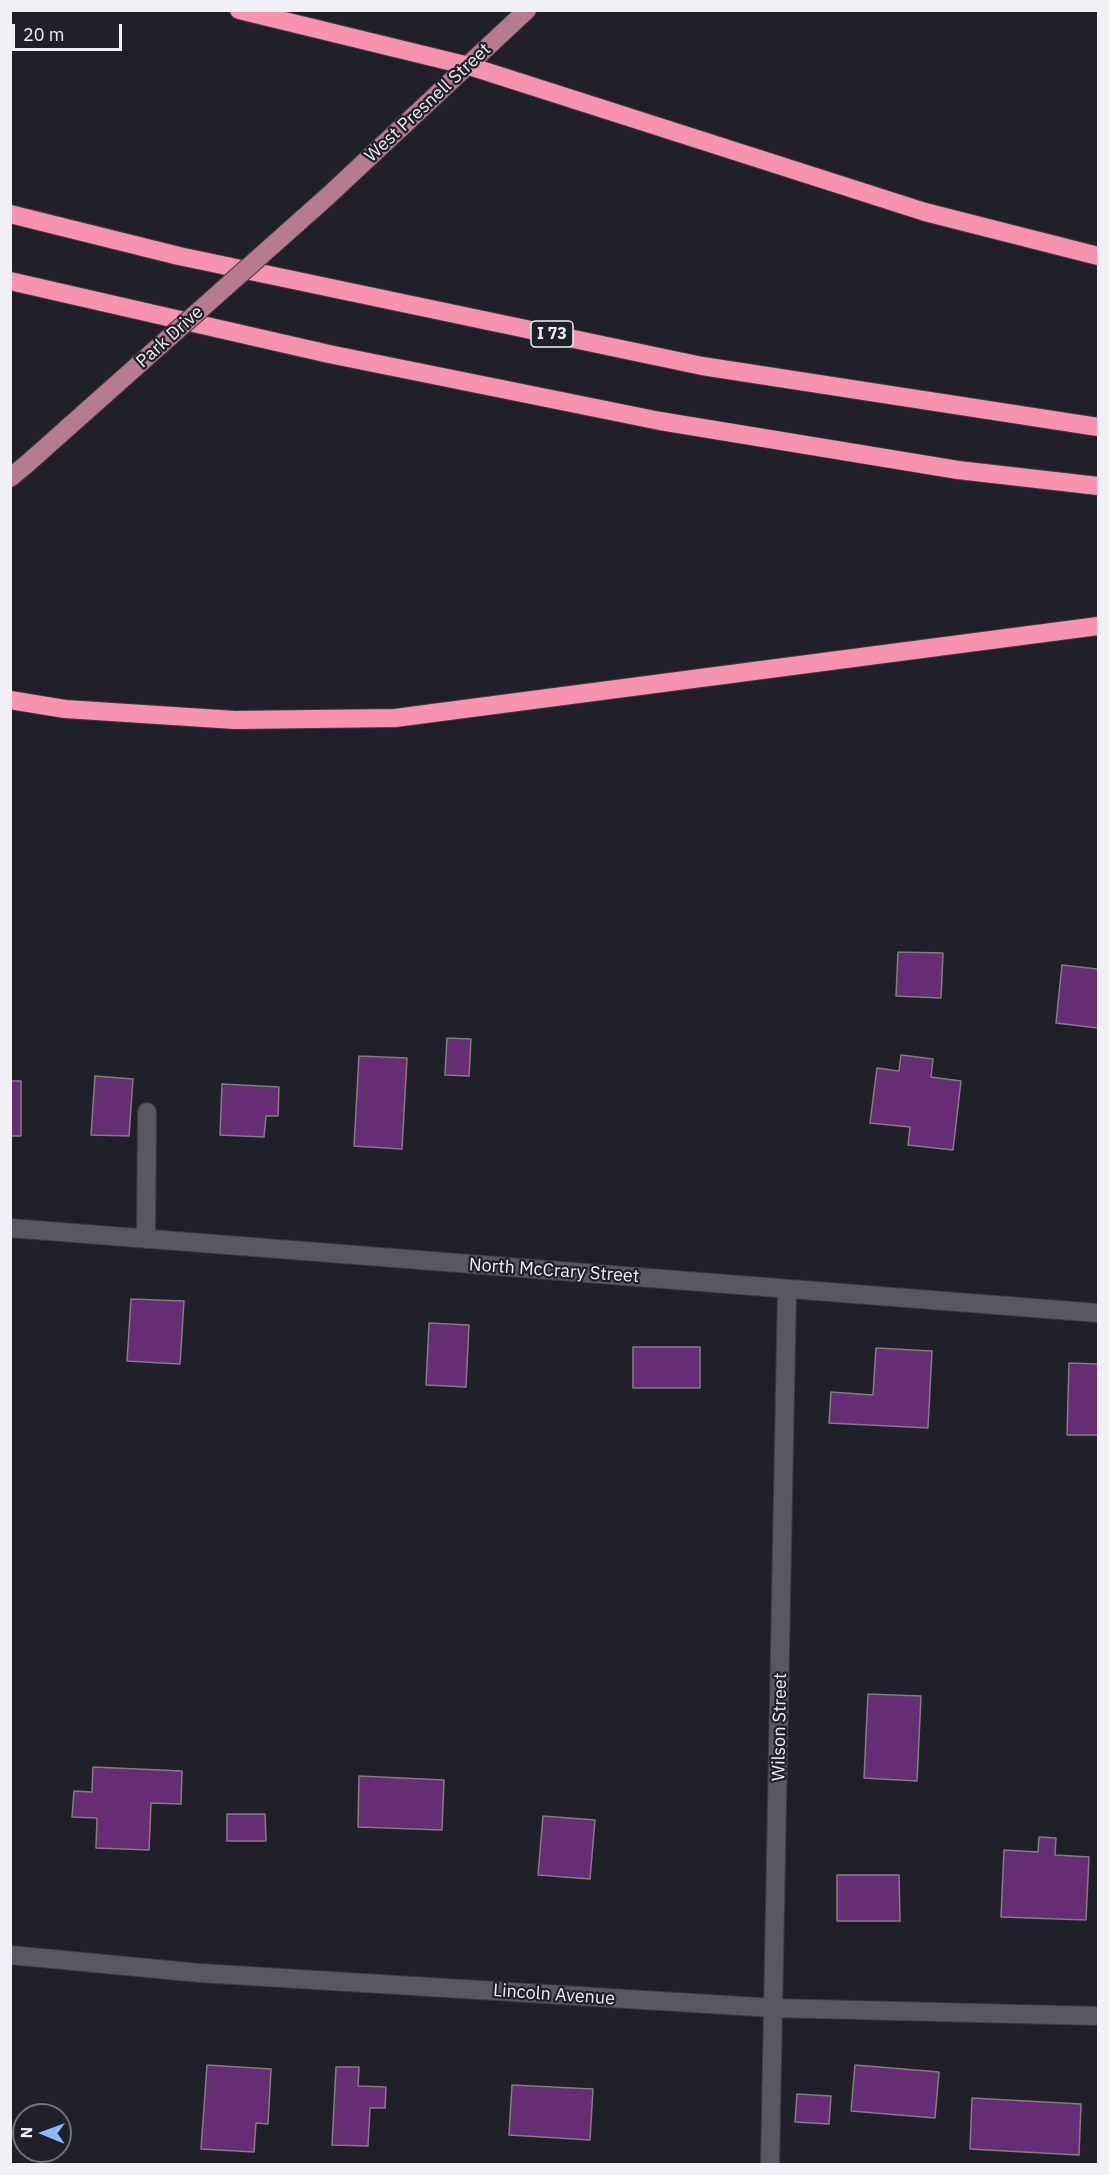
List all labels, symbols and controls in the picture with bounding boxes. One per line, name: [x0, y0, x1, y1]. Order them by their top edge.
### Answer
scale bar: [15, 12, 124, 50]
text: 20 m: [23, 23, 65, 46]
street label: West Presnell Street: [361, 39, 495, 167]
street label: Park Drive: [132, 301, 208, 373]
road number: I 73: [531, 321, 573, 347]
street label: North McCrary Street: [468, 1254, 640, 1288]
street label: Wilson Street: [768, 1673, 792, 1781]
street label: Lincoln Avenue: [492, 1980, 616, 2010]
north arrow: [12, 2103, 72, 2163]
text: N: [16, 2127, 36, 2139]

